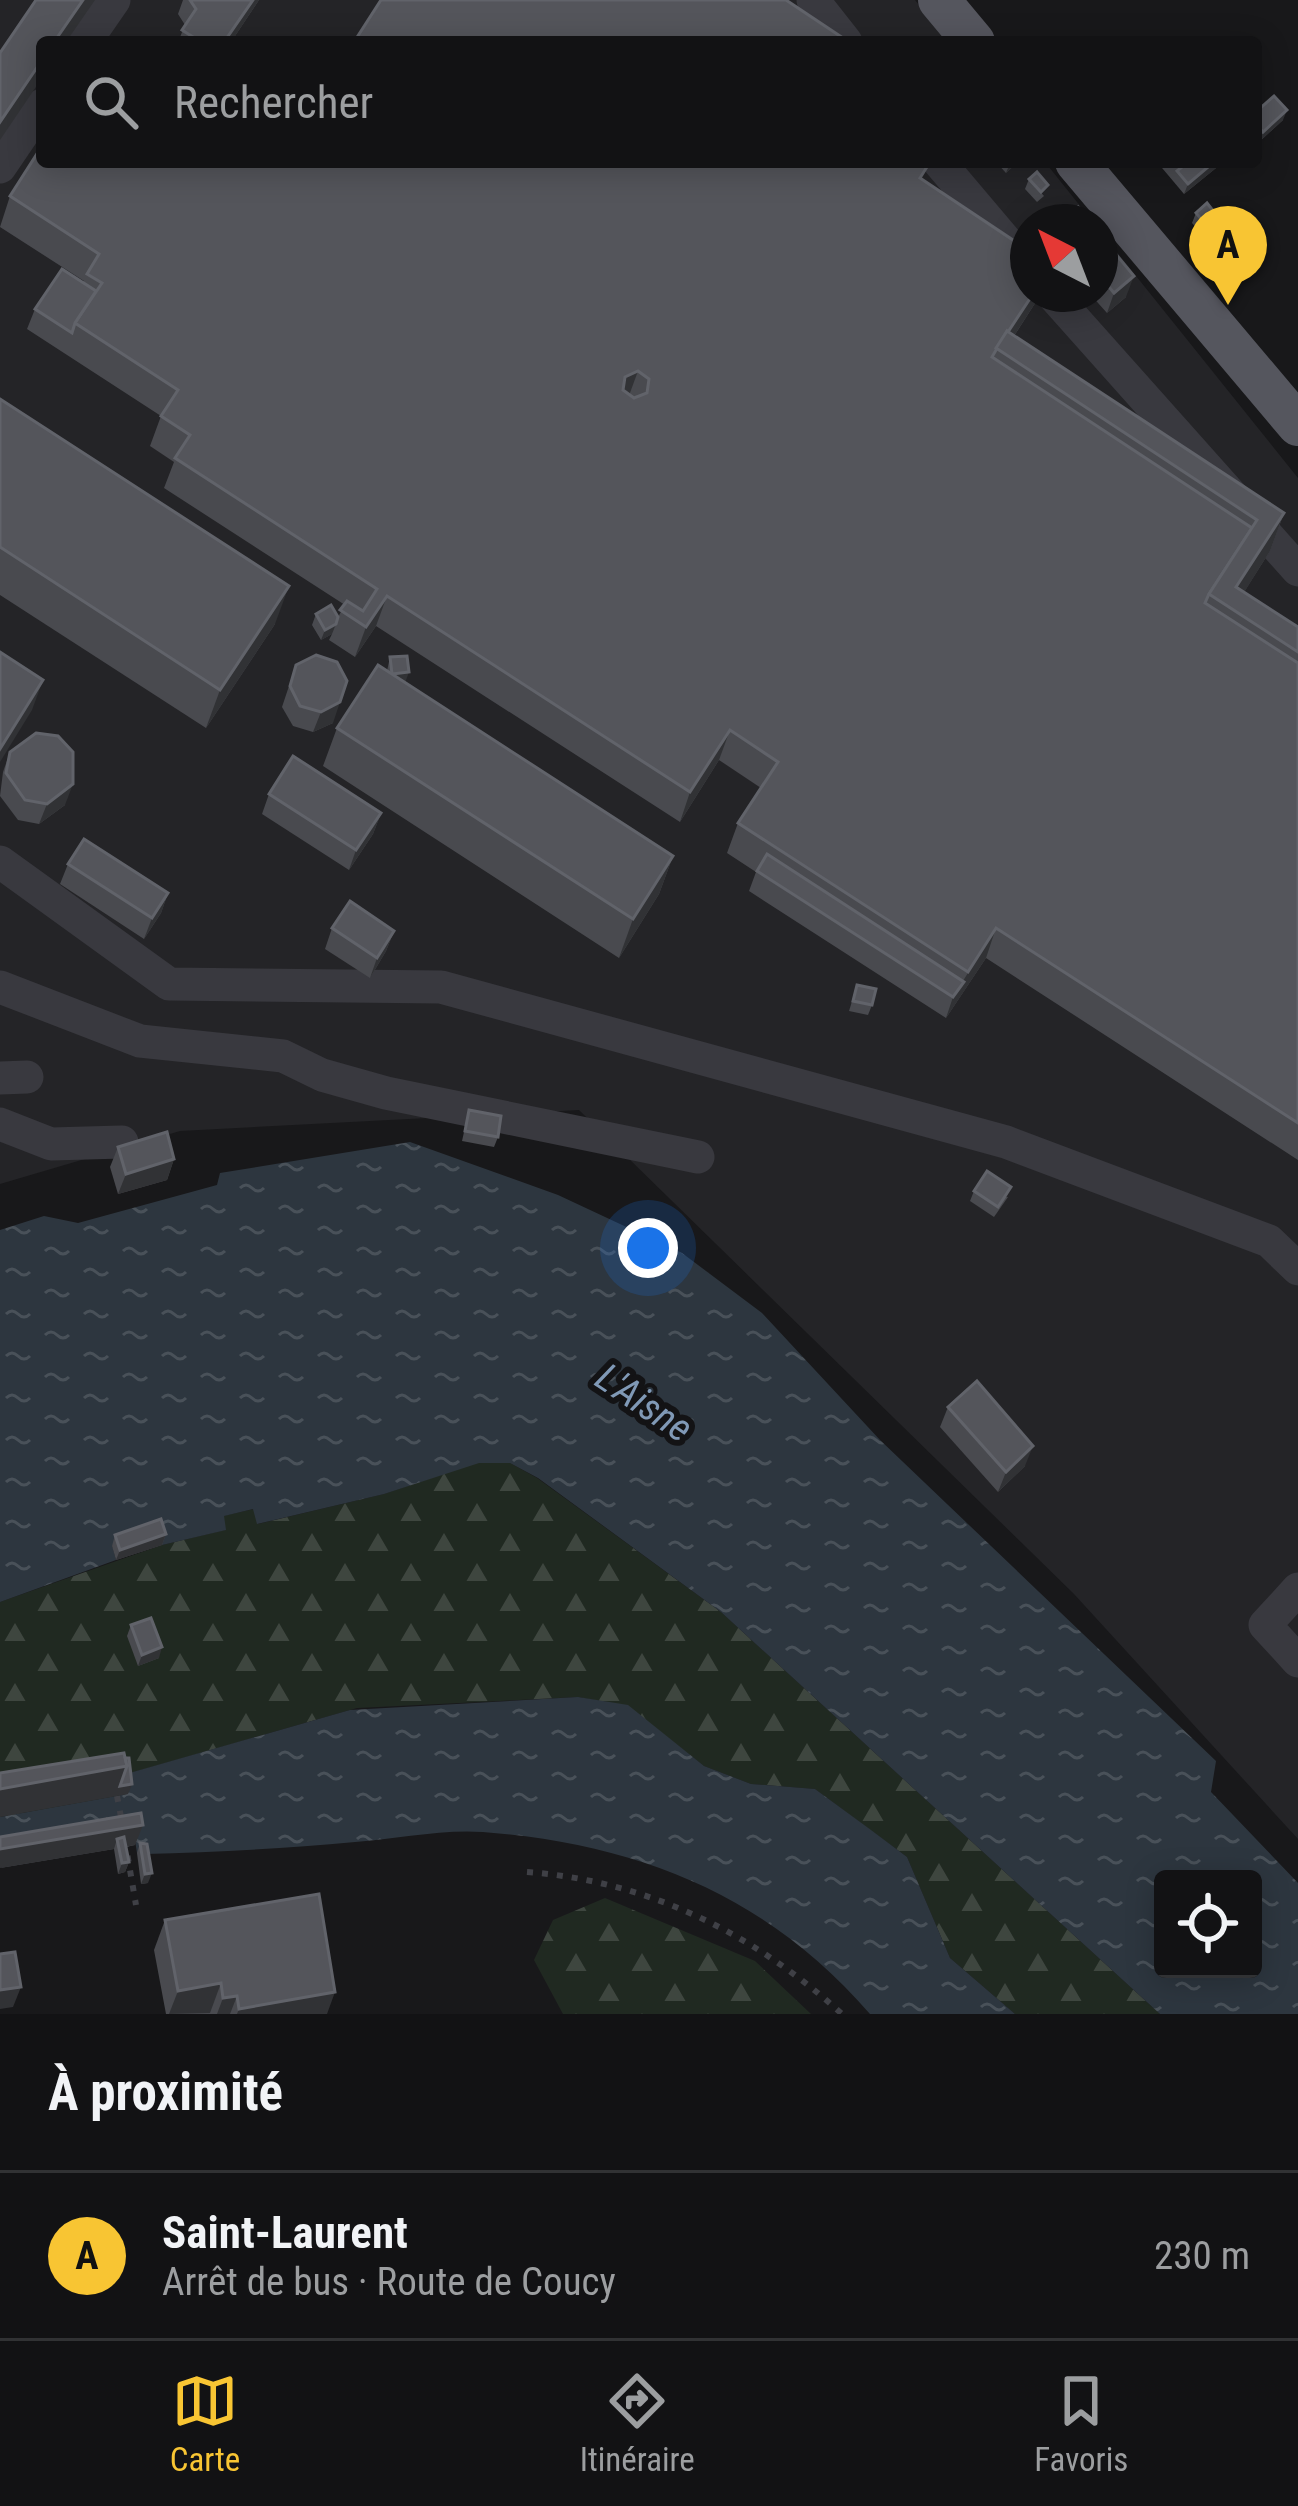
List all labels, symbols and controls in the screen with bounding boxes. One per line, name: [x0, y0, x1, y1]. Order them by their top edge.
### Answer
search box: [36, 36, 1262, 168]
icon: search: [78, 69, 144, 135]
text: Rechercher: [174, 76, 373, 129]
north arrow: [1010, 204, 1118, 312]
pin: A: [1189, 206, 1267, 305]
your location: [618, 1218, 678, 1278]
water label: L'Aisne: [587, 1354, 701, 1452]
map controls: [1154, 1870, 1262, 1978]
button: locate: [1154, 1870, 1262, 1978]
text: À proximité: [48, 2063, 283, 2122]
text: Saint-Laurent: [162, 2206, 408, 2259]
text: A: [75, 2233, 99, 2279]
text: 230 m: [1154, 2233, 1250, 2279]
text: Arrêt de bus · Route de Coucy: [162, 2259, 616, 2305]
tab: Carte: [170, 2368, 240, 2479]
tab: Itinéraire: [580, 2368, 695, 2479]
tab: Favoris: [1034, 2368, 1128, 2479]

